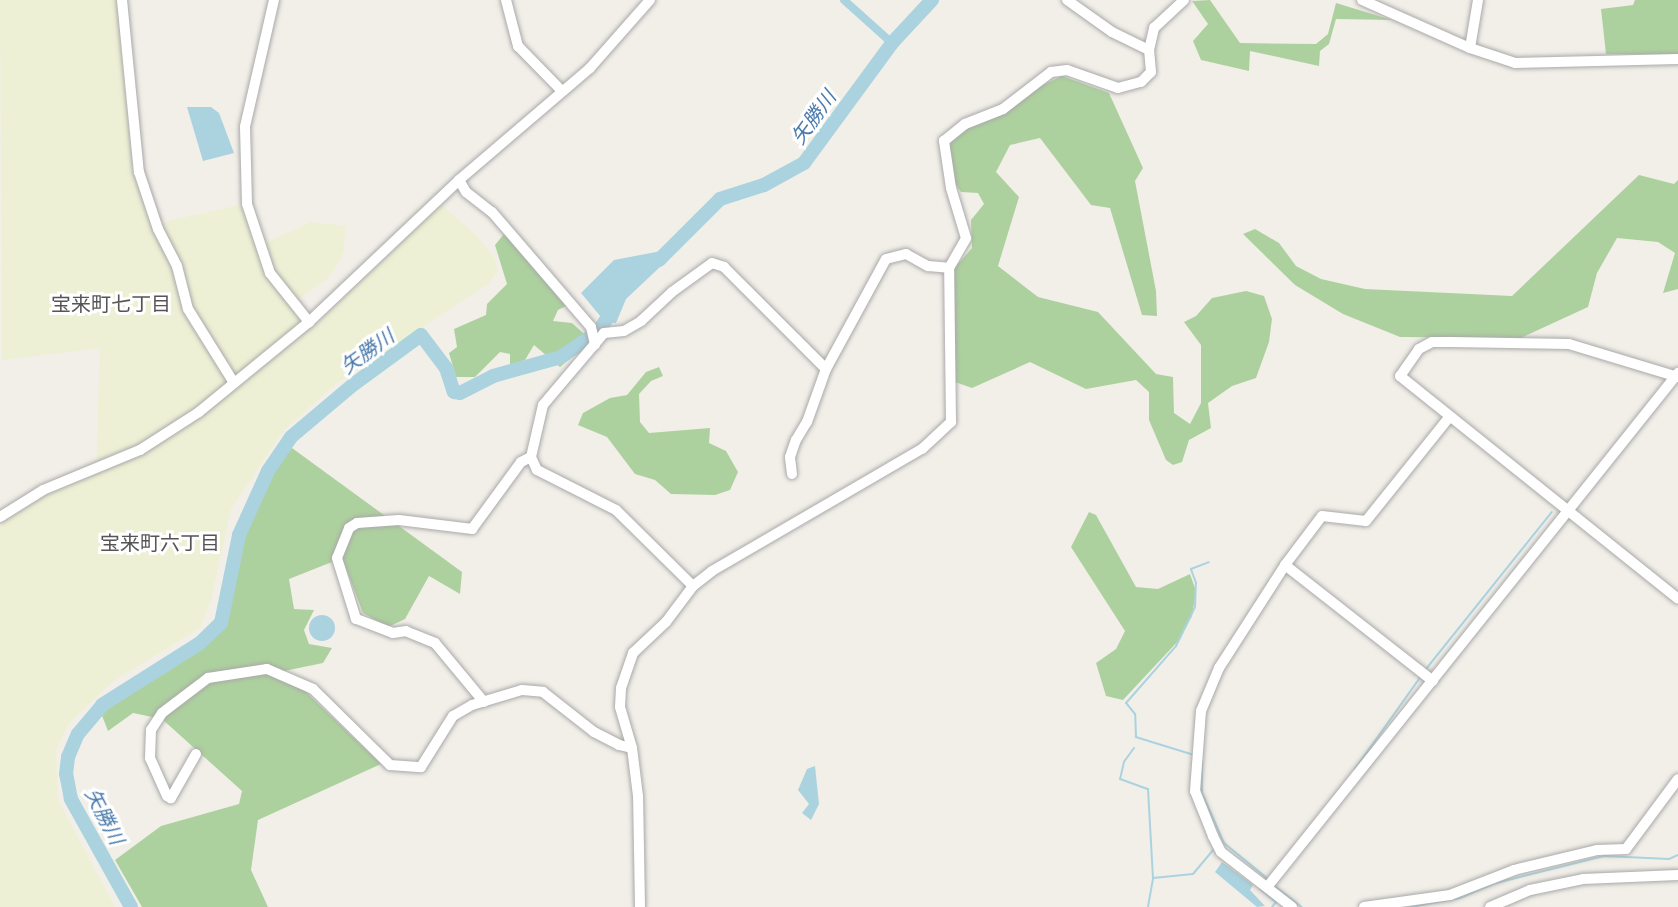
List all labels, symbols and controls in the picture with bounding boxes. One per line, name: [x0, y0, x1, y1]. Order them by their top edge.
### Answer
water label: 矢勝川: [786, 86, 840, 148]
district label: 宝来町七丁目: [51, 291, 171, 315]
water label: 矢勝川: [336, 324, 398, 378]
district label: 宝来町六丁目: [100, 530, 220, 554]
water label: 矢勝川: [81, 784, 129, 848]

